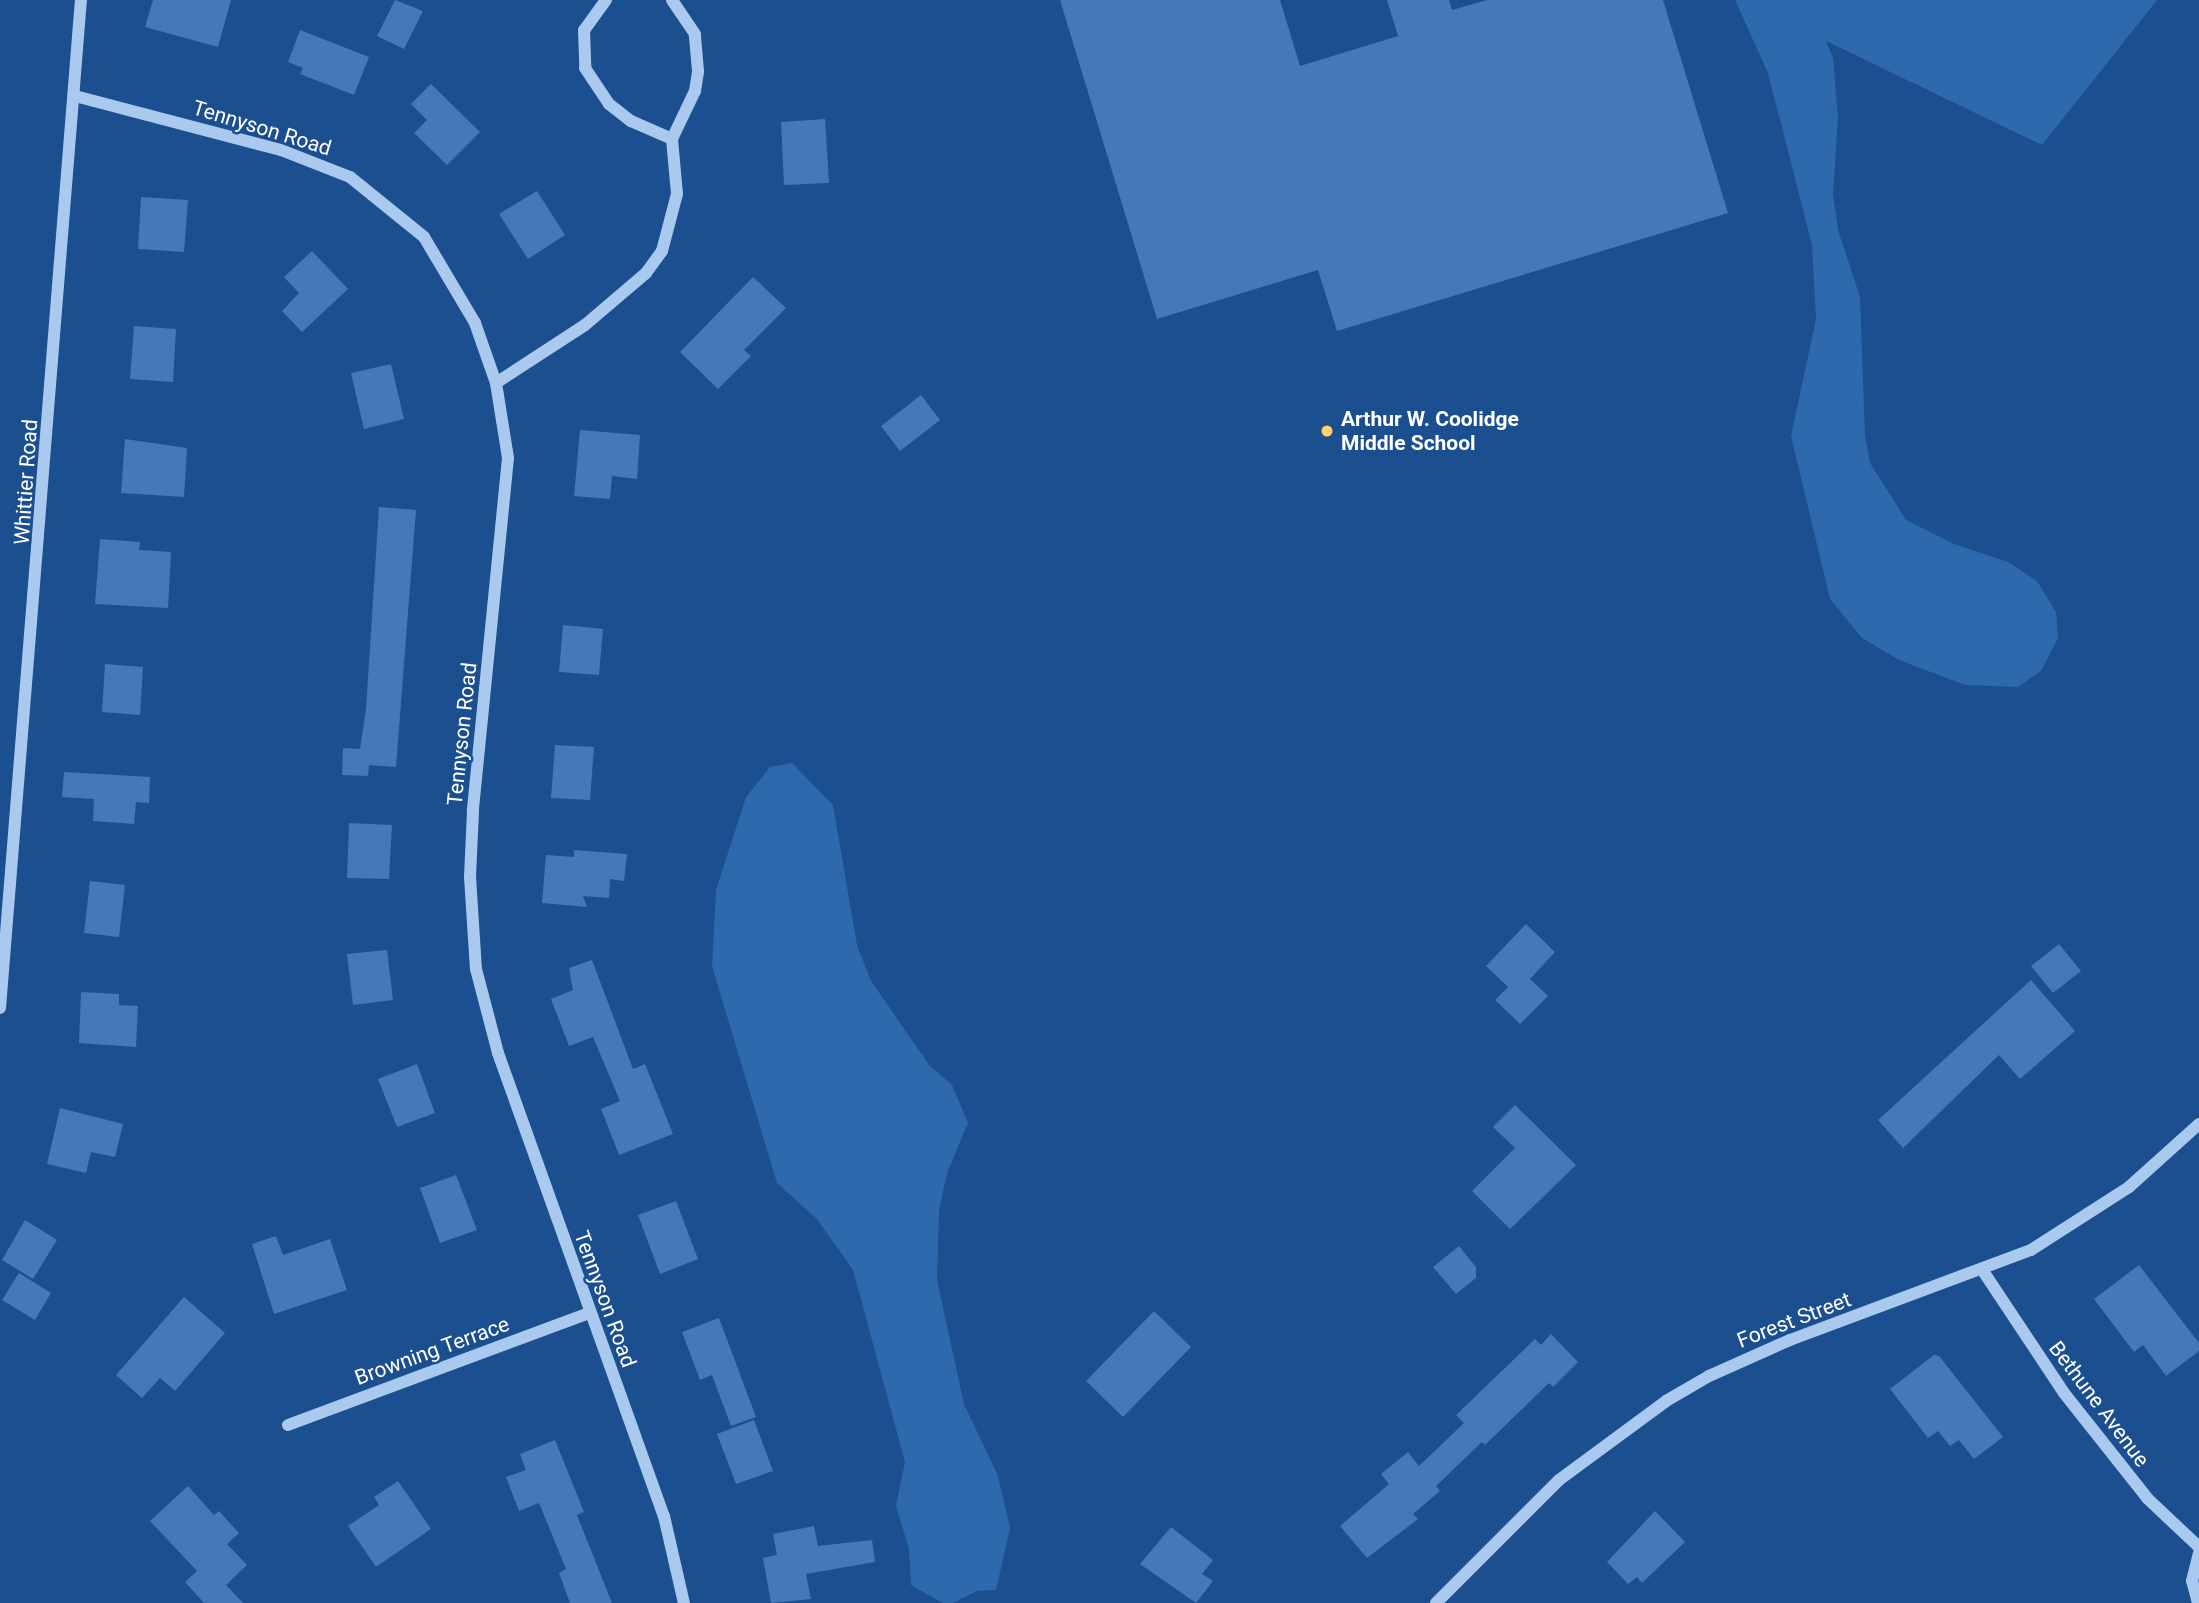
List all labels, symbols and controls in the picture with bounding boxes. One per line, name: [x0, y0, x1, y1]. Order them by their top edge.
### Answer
street label: Tennyson Road: [190, 95, 334, 161]
place label: Arthur W. Coolidge Middle School: [1341, 406, 1519, 456]
street label: Whittier Road: [9, 418, 43, 546]
marker: Arthur W. Coolidge Middle School: [1319, 423, 1335, 439]
street label: Tennyson Road: [442, 661, 482, 807]
street label: Tennyson Road: [569, 1227, 641, 1371]
street label: Forest Street: [1734, 1287, 1854, 1353]
street label: Browning Terrace: [351, 1311, 513, 1391]
street label: Bethune Avenue: [2044, 1336, 2154, 1472]

